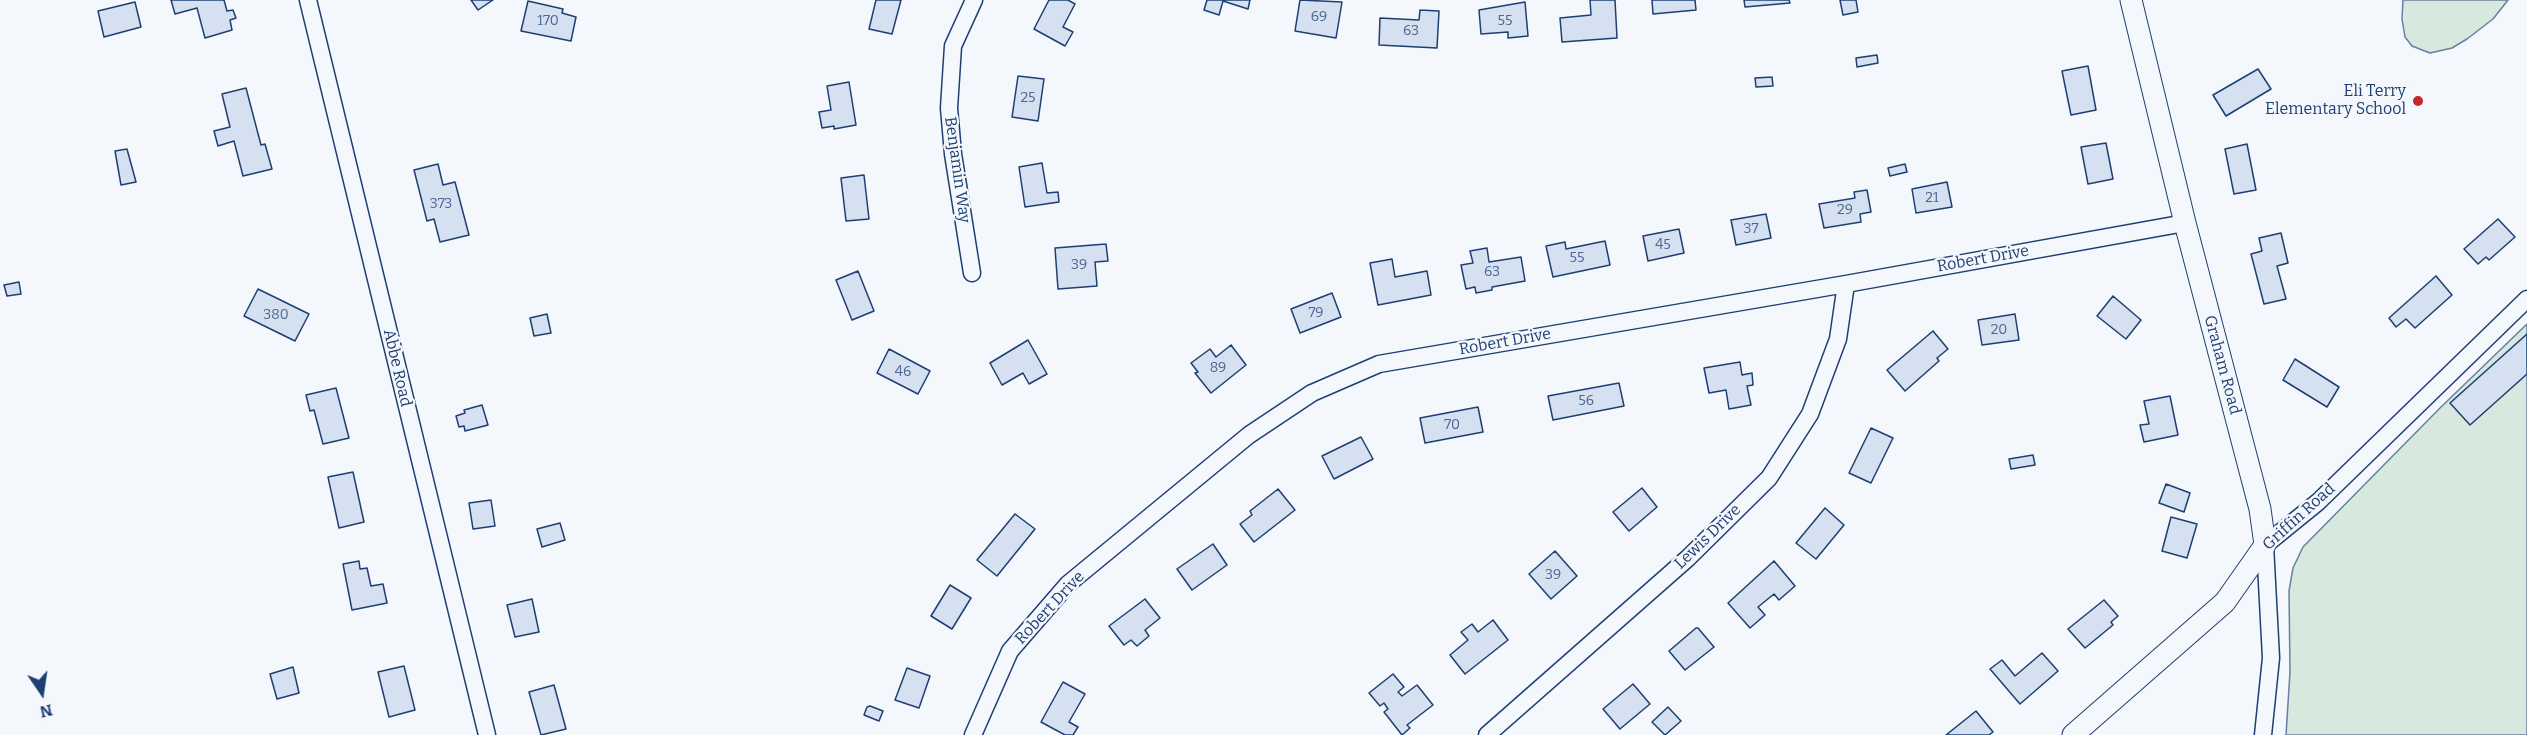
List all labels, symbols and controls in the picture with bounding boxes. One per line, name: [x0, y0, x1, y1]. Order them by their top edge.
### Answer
house number: 69: [1311, 9, 1327, 25]
house number: 170: [537, 13, 559, 29]
house number: 55: [1498, 13, 1512, 29]
house number: 63: [1403, 23, 1419, 39]
place label: Eli Terry Elementary School: [2265, 82, 2406, 120]
house number: 25: [1020, 90, 1036, 106]
marker: Eli Terry Elementary School: [2411, 94, 2425, 108]
street label: Benjamin Way: [940, 116, 974, 224]
house number: 21: [1925, 190, 1939, 206]
house number: 373: [430, 196, 452, 212]
house number: 29: [1837, 202, 1853, 218]
house number: 37: [1743, 221, 1759, 237]
house number: 45: [1655, 237, 1671, 253]
street label: Robert Drive: [1936, 241, 2030, 277]
house number: 55: [1570, 250, 1584, 266]
house number: 39: [1071, 257, 1087, 273]
house number: 63: [1484, 264, 1500, 280]
house number: 79: [1309, 305, 1323, 321]
house number: 380: [263, 307, 289, 323]
street label: Graham Road: [2200, 313, 2244, 417]
house number: 20: [1991, 322, 2007, 338]
street label: Robert Drive: [1458, 324, 1552, 360]
street label: Abbe Road: [379, 327, 415, 409]
house number: 89: [1210, 360, 1226, 376]
house number: 46: [895, 364, 911, 380]
house number: 56: [1578, 393, 1594, 409]
house number: 70: [1444, 417, 1460, 433]
street label: Griffin Road: [2259, 480, 2339, 554]
street label: Lewis Drive: [1671, 501, 1745, 573]
street label: Robert Drive: [1011, 567, 1089, 649]
house number: 39: [1545, 567, 1561, 583]
north arrow: [12, 663, 72, 723]
text: N: [38, 700, 54, 722]

